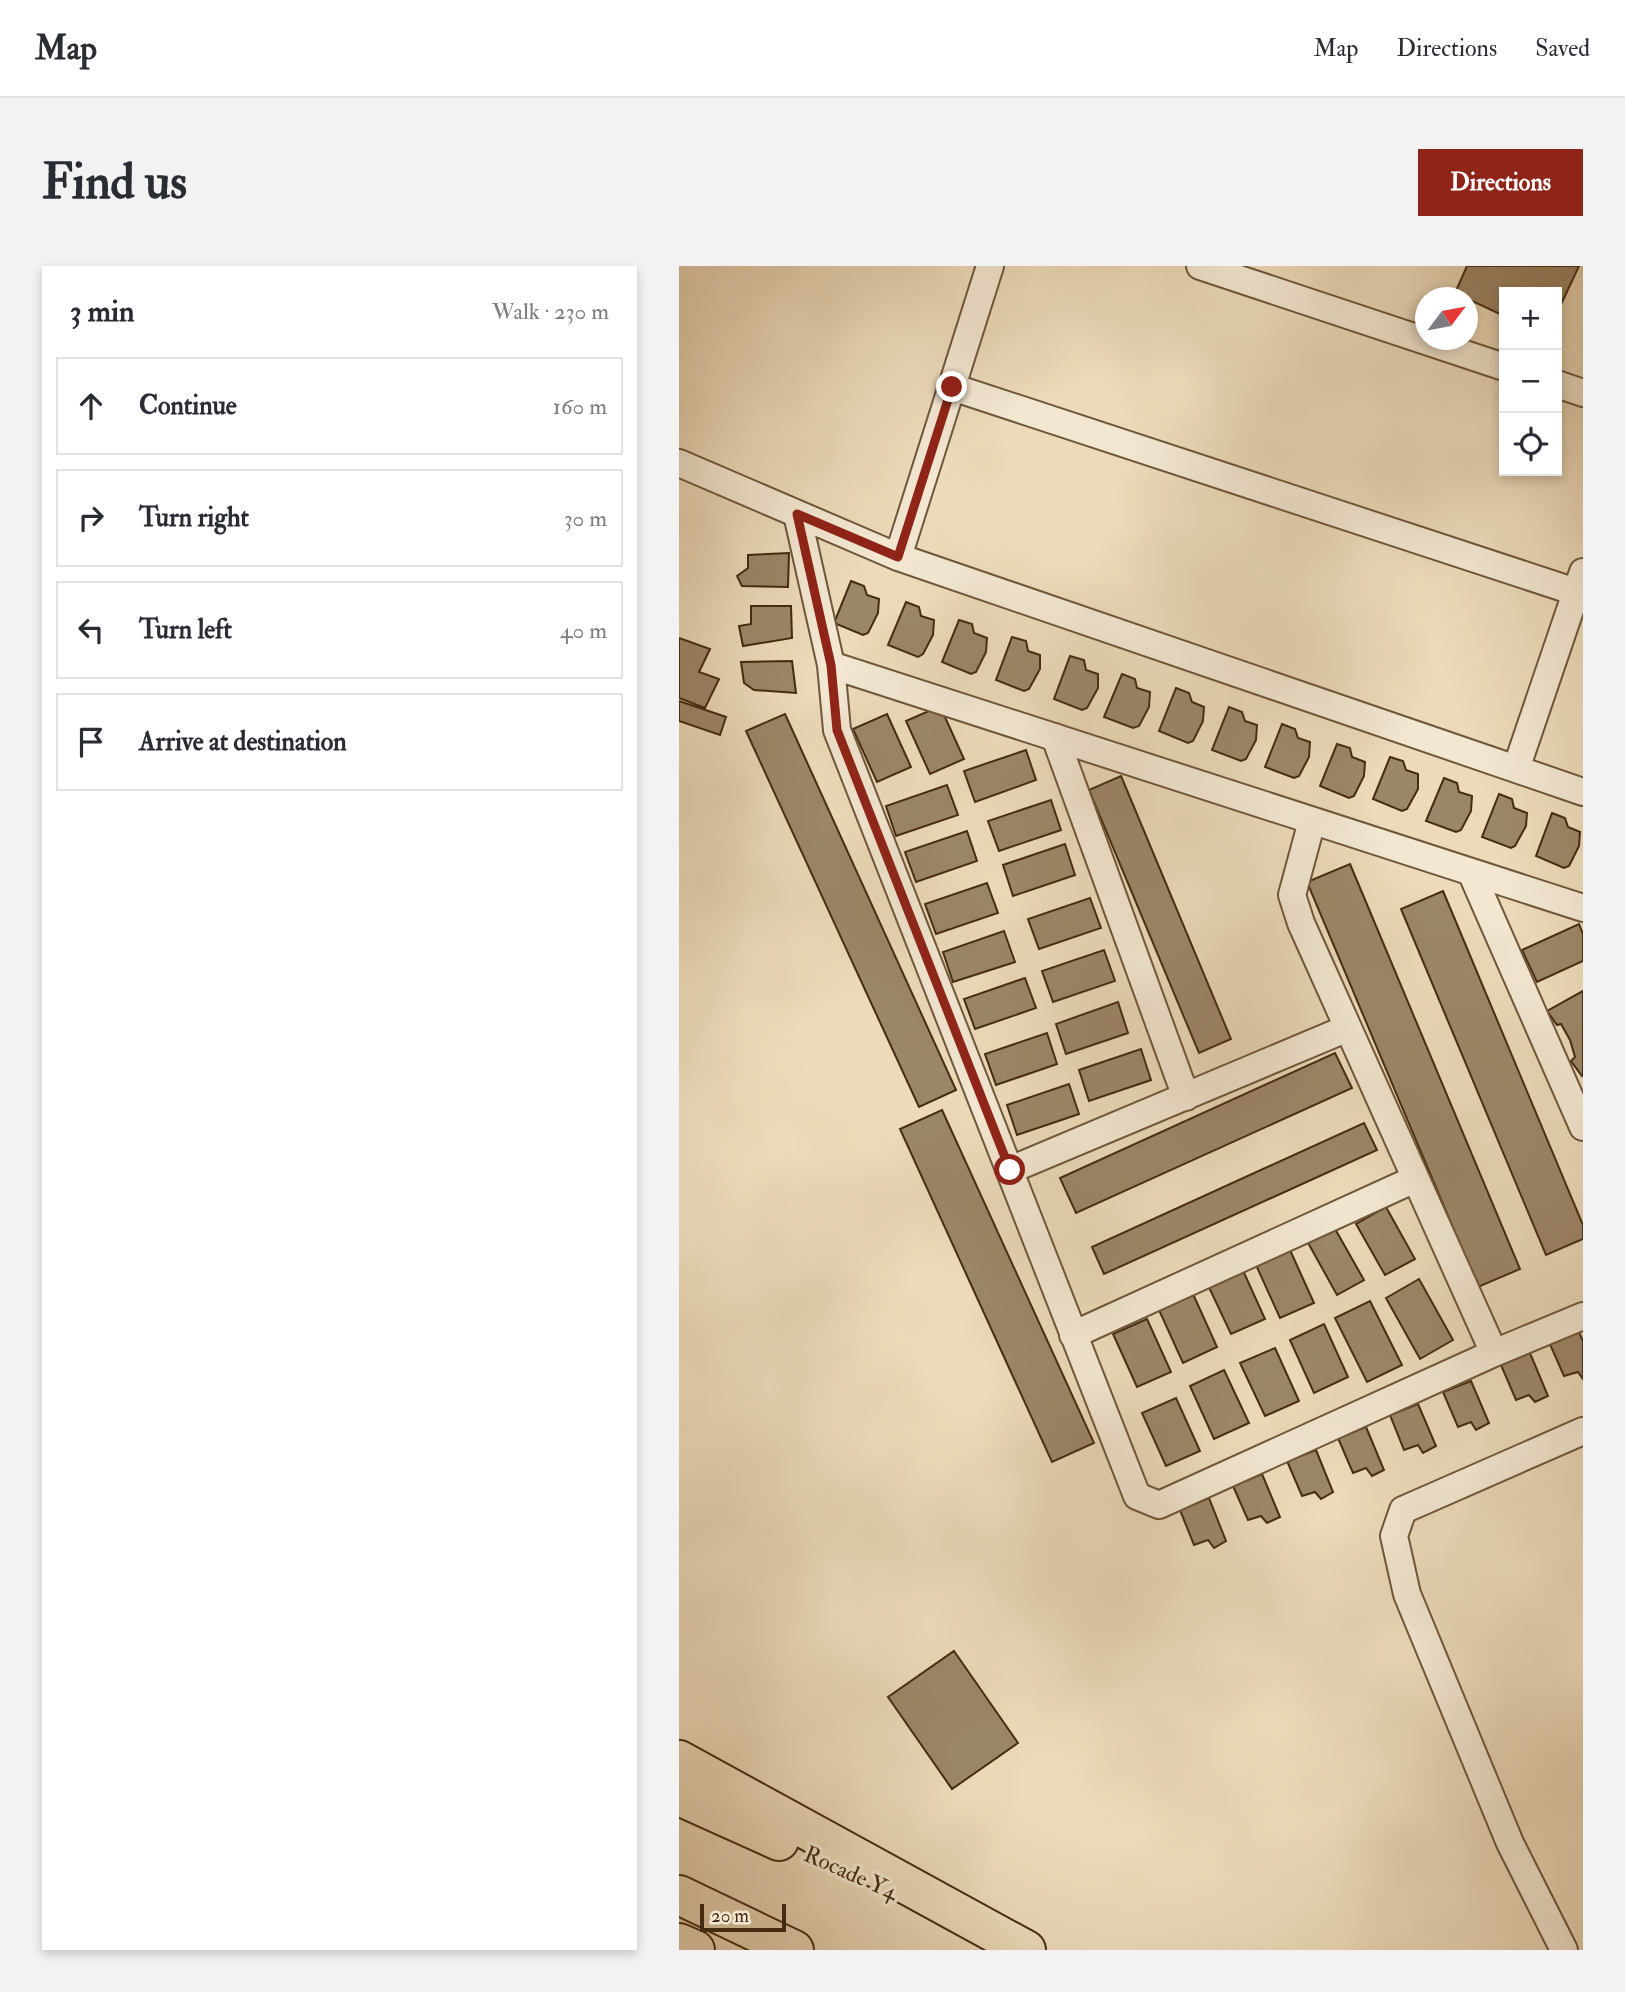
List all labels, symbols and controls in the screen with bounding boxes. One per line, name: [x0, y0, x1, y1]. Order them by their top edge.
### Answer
text: Map: [35, 28, 97, 69]
text: Map: [1313, 33, 1358, 64]
text: Directions: [1396, 33, 1497, 64]
text: Saved: [1535, 33, 1590, 64]
button: Directions: [1418, 149, 1583, 216]
text: Find us: [42, 152, 187, 213]
north arrow: [1415, 287, 1478, 350]
map controls: [1499, 287, 1562, 476]
button: +: [1499, 287, 1562, 350]
text: 3 min: [70, 293, 135, 330]
text: Walk · 230 m: [492, 297, 609, 326]
button: −: [1499, 350, 1562, 413]
route end: [936, 371, 967, 402]
icon: ahead: [72, 387, 110, 425]
text: Continue: [139, 390, 237, 422]
text: 160 m: [553, 392, 607, 421]
button: locate: [1499, 413, 1562, 476]
icon: right: [72, 499, 110, 537]
text: Turn right: [139, 502, 249, 534]
text: 30 m: [564, 504, 607, 533]
icon: left: [72, 611, 110, 649]
text: Turn left: [139, 614, 232, 646]
text: 40 m: [560, 616, 607, 645]
icon: arrive: [72, 723, 110, 761]
text: Arrive at destination: [139, 726, 347, 758]
route start: [994, 1154, 1025, 1185]
street label: Rocade Y4: [799, 1839, 904, 1907]
scale bar: [700, 1901, 786, 1933]
text: 20 m: [711, 1904, 749, 1928]

